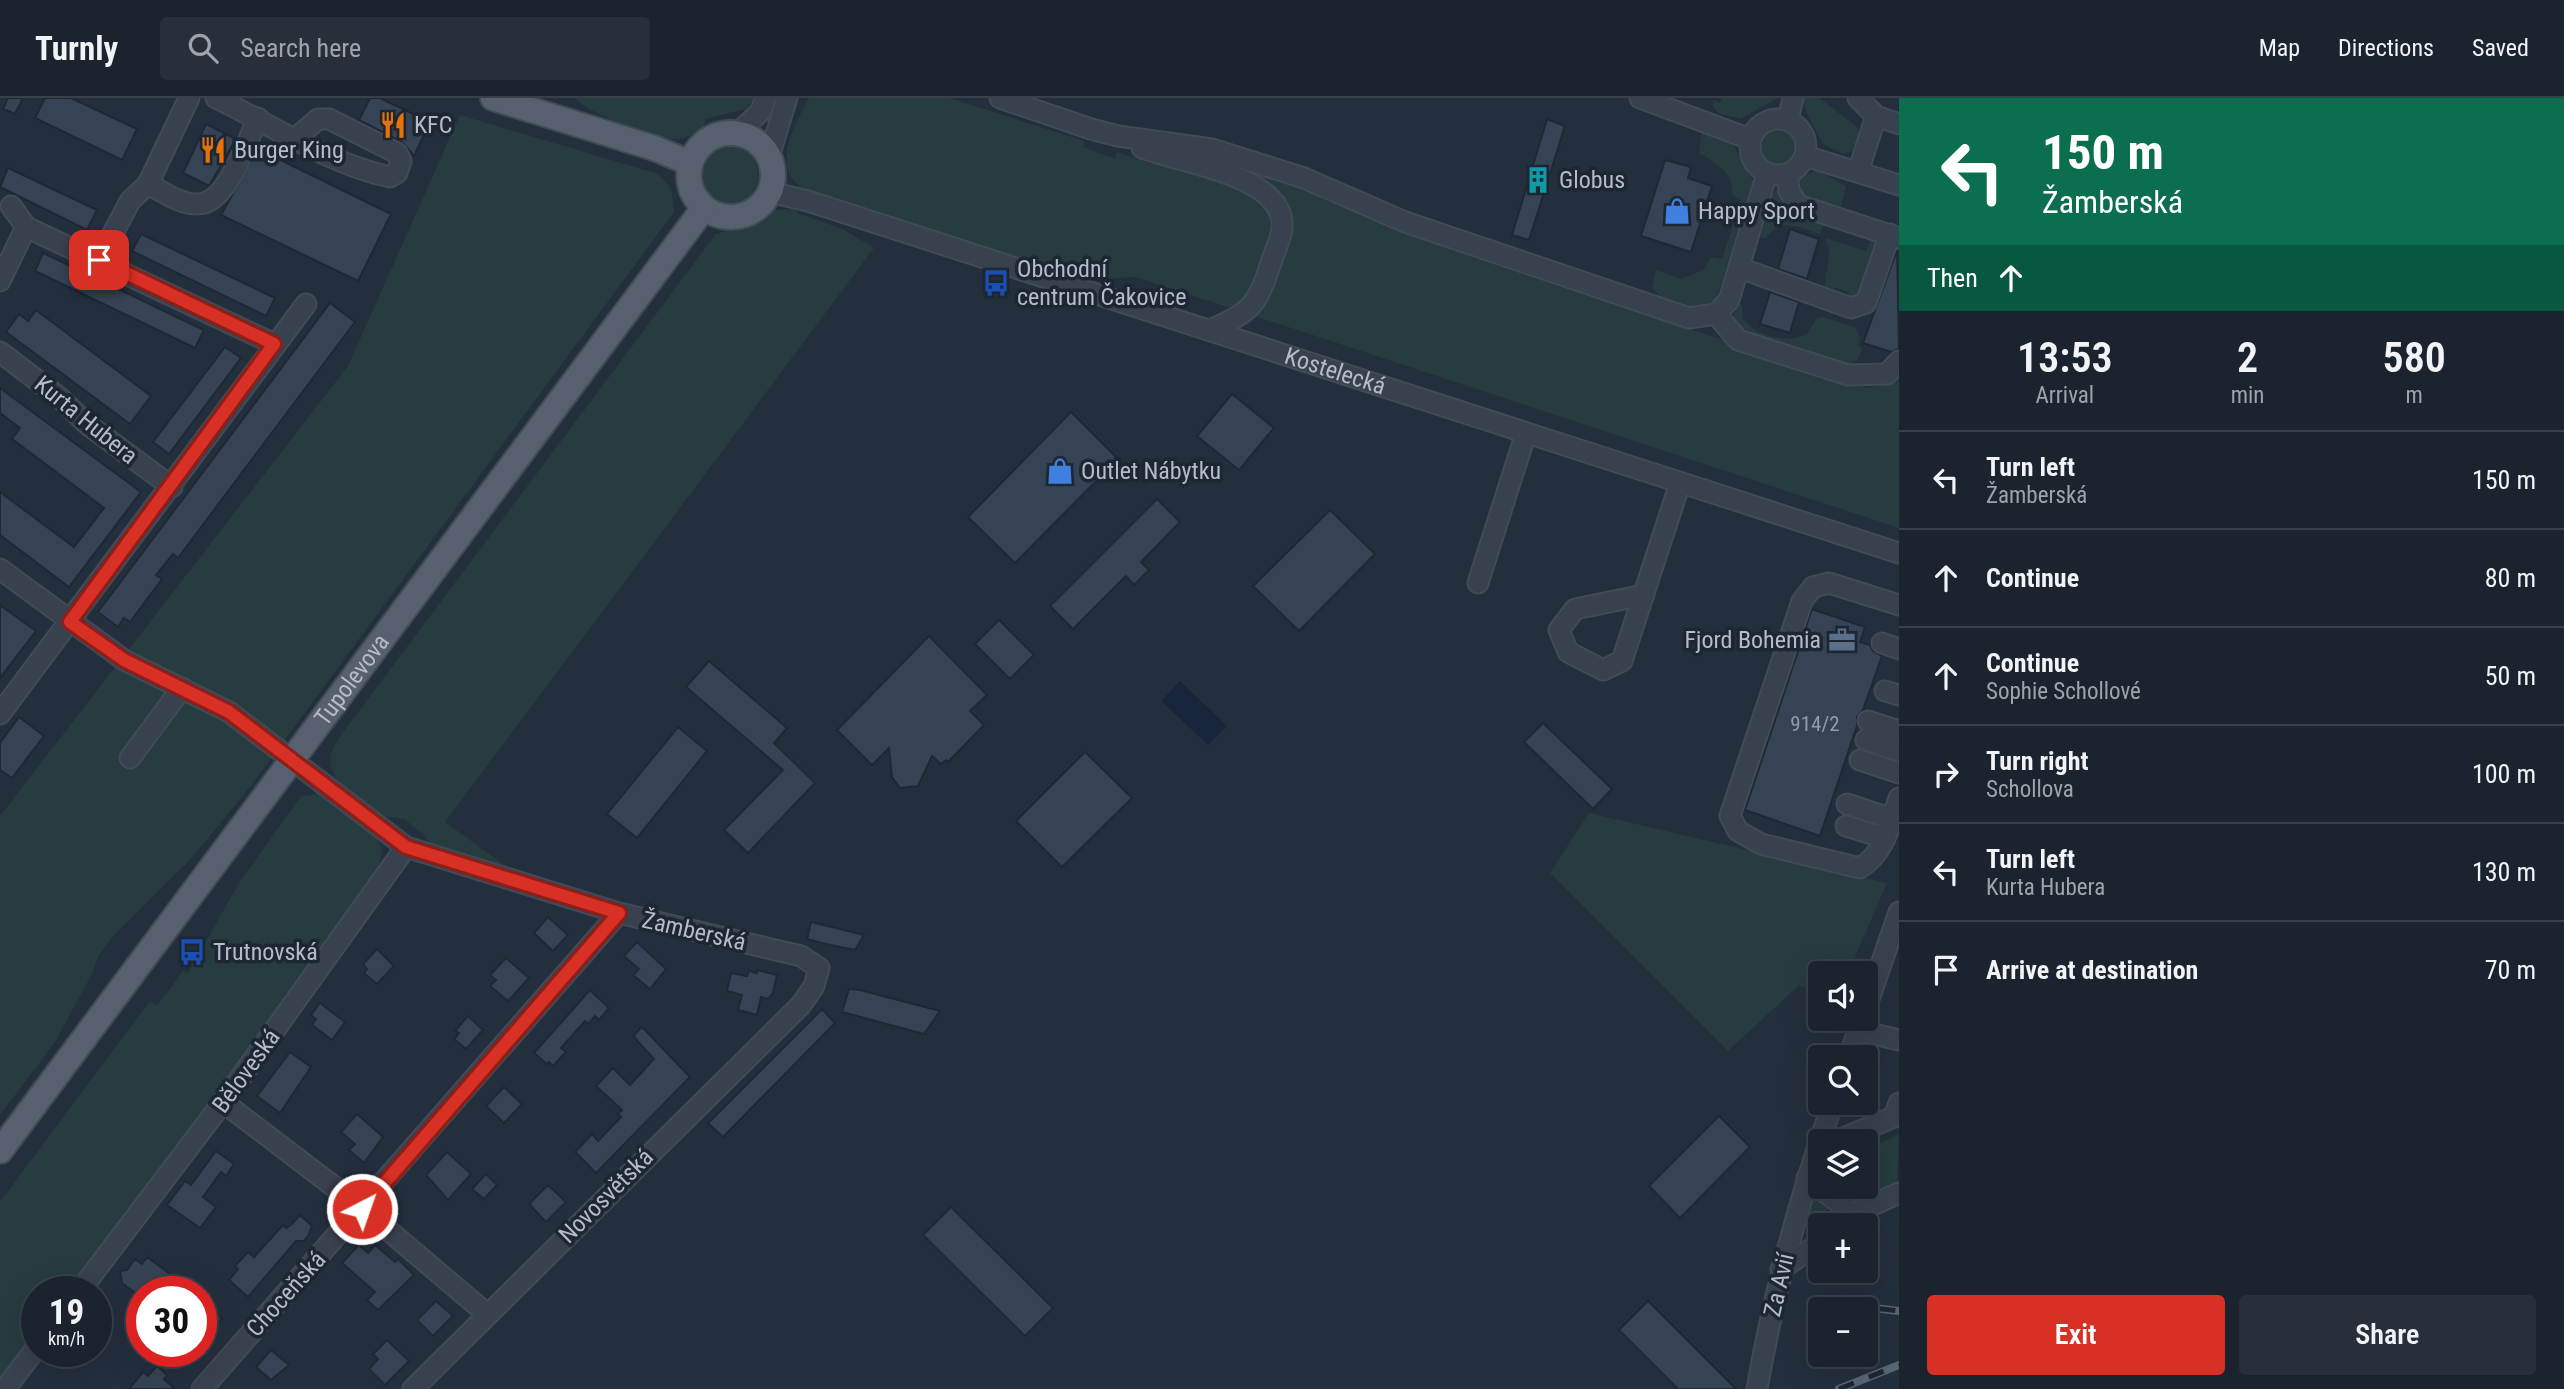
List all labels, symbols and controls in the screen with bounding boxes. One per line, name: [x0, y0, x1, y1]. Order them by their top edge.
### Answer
search box: [160, 17, 650, 80]
text: Turnly: [35, 29, 118, 68]
icon: search: [184, 29, 222, 67]
text: Search here: [240, 33, 361, 63]
text: Map: [2259, 34, 2300, 62]
text: Directions: [2338, 34, 2434, 62]
text: Saved: [2472, 34, 2529, 62]
restaurant icon: KFC: [378, 110, 408, 140]
place label: KFC: [414, 111, 452, 139]
text: 150 m: [2042, 124, 2164, 181]
icon: left: [1927, 126, 2018, 217]
restaurant icon: Burger King: [198, 135, 228, 165]
place label: Burger King: [234, 136, 344, 164]
building icon: Globus: [1523, 165, 1553, 195]
place label: Globus: [1559, 166, 1625, 194]
text: Žamberská: [2042, 183, 2183, 221]
shop icon: Happy Sport: [1662, 196, 1692, 226]
place label: Happy Sport: [1698, 197, 1815, 225]
pin: [69, 230, 129, 290]
icon: arrive: [80, 241, 118, 279]
place label: Obchodní centrum Čakovice: [1017, 255, 1186, 311]
icon: ahead: [1992, 259, 2030, 297]
text: Then: [1927, 263, 1978, 293]
bus stop icon: Obchodní centrum Čakovice: [981, 268, 1011, 298]
text: 13:53: [2017, 333, 2113, 382]
text: 2: [2237, 333, 2258, 382]
text: 580: [2383, 333, 2446, 382]
street label: Kostelecká: [1281, 342, 1389, 400]
street label: Kurta Hubera: [29, 370, 143, 470]
text: Arrival: [2036, 382, 2094, 409]
text: min: [2231, 382, 2264, 409]
text: m: [2406, 382, 2423, 409]
text: Turn left: [1986, 452, 2075, 482]
shop icon: Outlet Nábytku: [1045, 456, 1075, 486]
place label: Outlet Nábytku: [1081, 457, 1221, 485]
icon: left: [1927, 461, 1965, 499]
text: 150 m: [2472, 465, 2536, 495]
text: Žamberská: [1986, 482, 2087, 509]
icon: ahead: [1927, 559, 1965, 597]
text: Continue: [1986, 563, 2079, 593]
text: 80 m: [2485, 563, 2536, 593]
office icon: Fjord Bohemia: [1827, 625, 1857, 655]
place label: Fjord Bohemia: [1684, 626, 1821, 654]
street label: Tupolevova: [309, 629, 395, 731]
text: Continue: [1986, 648, 2079, 678]
icon: ahead: [1927, 657, 1965, 695]
text: 50 m: [2485, 661, 2536, 691]
text: Sophie Schollové: [1986, 678, 2141, 705]
house number: 914/2: [1790, 712, 1840, 736]
text: Turn right: [1986, 746, 2088, 776]
icon: right: [1927, 755, 1965, 793]
text: 100 m: [2472, 759, 2536, 789]
text: Schollova: [1986, 776, 2074, 803]
text: Turn left: [1986, 844, 2075, 874]
icon: left: [1927, 853, 1965, 891]
text: 130 m: [2472, 857, 2536, 887]
text: Kurta Hubera: [1986, 874, 2105, 901]
street label: Žamberská: [639, 905, 749, 957]
bus stop icon: Trutnovská: [177, 937, 207, 967]
place label: Trutnovská: [213, 938, 318, 966]
icon: arrive: [1927, 951, 1965, 989]
text: Arrive at destination: [1986, 955, 2198, 985]
text: 70 m: [2485, 955, 2536, 985]
map controls: [1808, 961, 1878, 1367]
button: sound: [1808, 961, 1878, 1031]
street label: Běloveská: [206, 1024, 286, 1118]
button: search: [1808, 1045, 1878, 1115]
button: layers: [1808, 1129, 1878, 1199]
street label: Novosvětská: [553, 1143, 659, 1249]
position arrow: [325, 1172, 399, 1246]
button: +: [1808, 1213, 1878, 1283]
street label: Choceňská: [241, 1246, 331, 1342]
street label: Za Avií: [1758, 1249, 1800, 1319]
speed limit sign: 30: [126, 1276, 217, 1367]
text: 19: [49, 1292, 84, 1333]
button: Exit: [1927, 1295, 2225, 1375]
button: Share: [2239, 1295, 2536, 1375]
button: −: [1808, 1297, 1878, 1367]
text: km/h: [48, 1328, 85, 1349]

